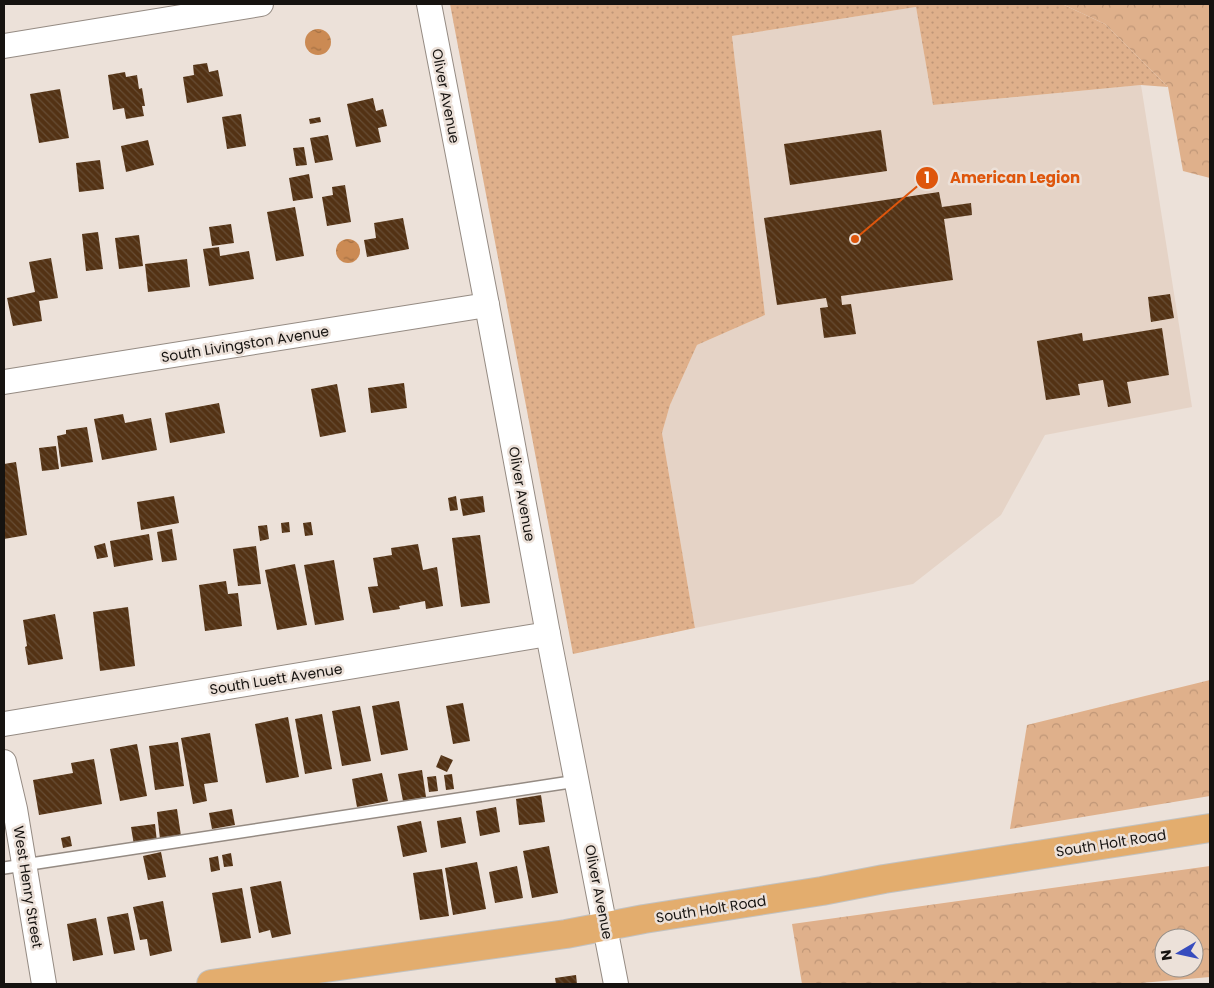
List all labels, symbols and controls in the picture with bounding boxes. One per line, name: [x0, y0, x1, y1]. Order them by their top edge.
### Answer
street label: Oliver Avenue: [427, 47, 465, 145]
callout: American Legion: [915, 163, 1090, 193]
text: 1: [924, 167, 930, 188]
text: American Legion: [950, 167, 1080, 188]
street label: South Livingston Avenue: [160, 321, 331, 367]
street label: Oliver Avenue: [504, 445, 540, 543]
street label: South Luett Avenue: [208, 659, 344, 699]
street label: West Henry Street: [8, 824, 48, 950]
street label: South Holt Road: [1054, 824, 1168, 862]
street label: Oliver Avenue: [580, 843, 618, 941]
street label: South Holt Road: [654, 890, 768, 928]
north arrow: [1154, 928, 1204, 978]
text: N: [1155, 948, 1177, 962]

